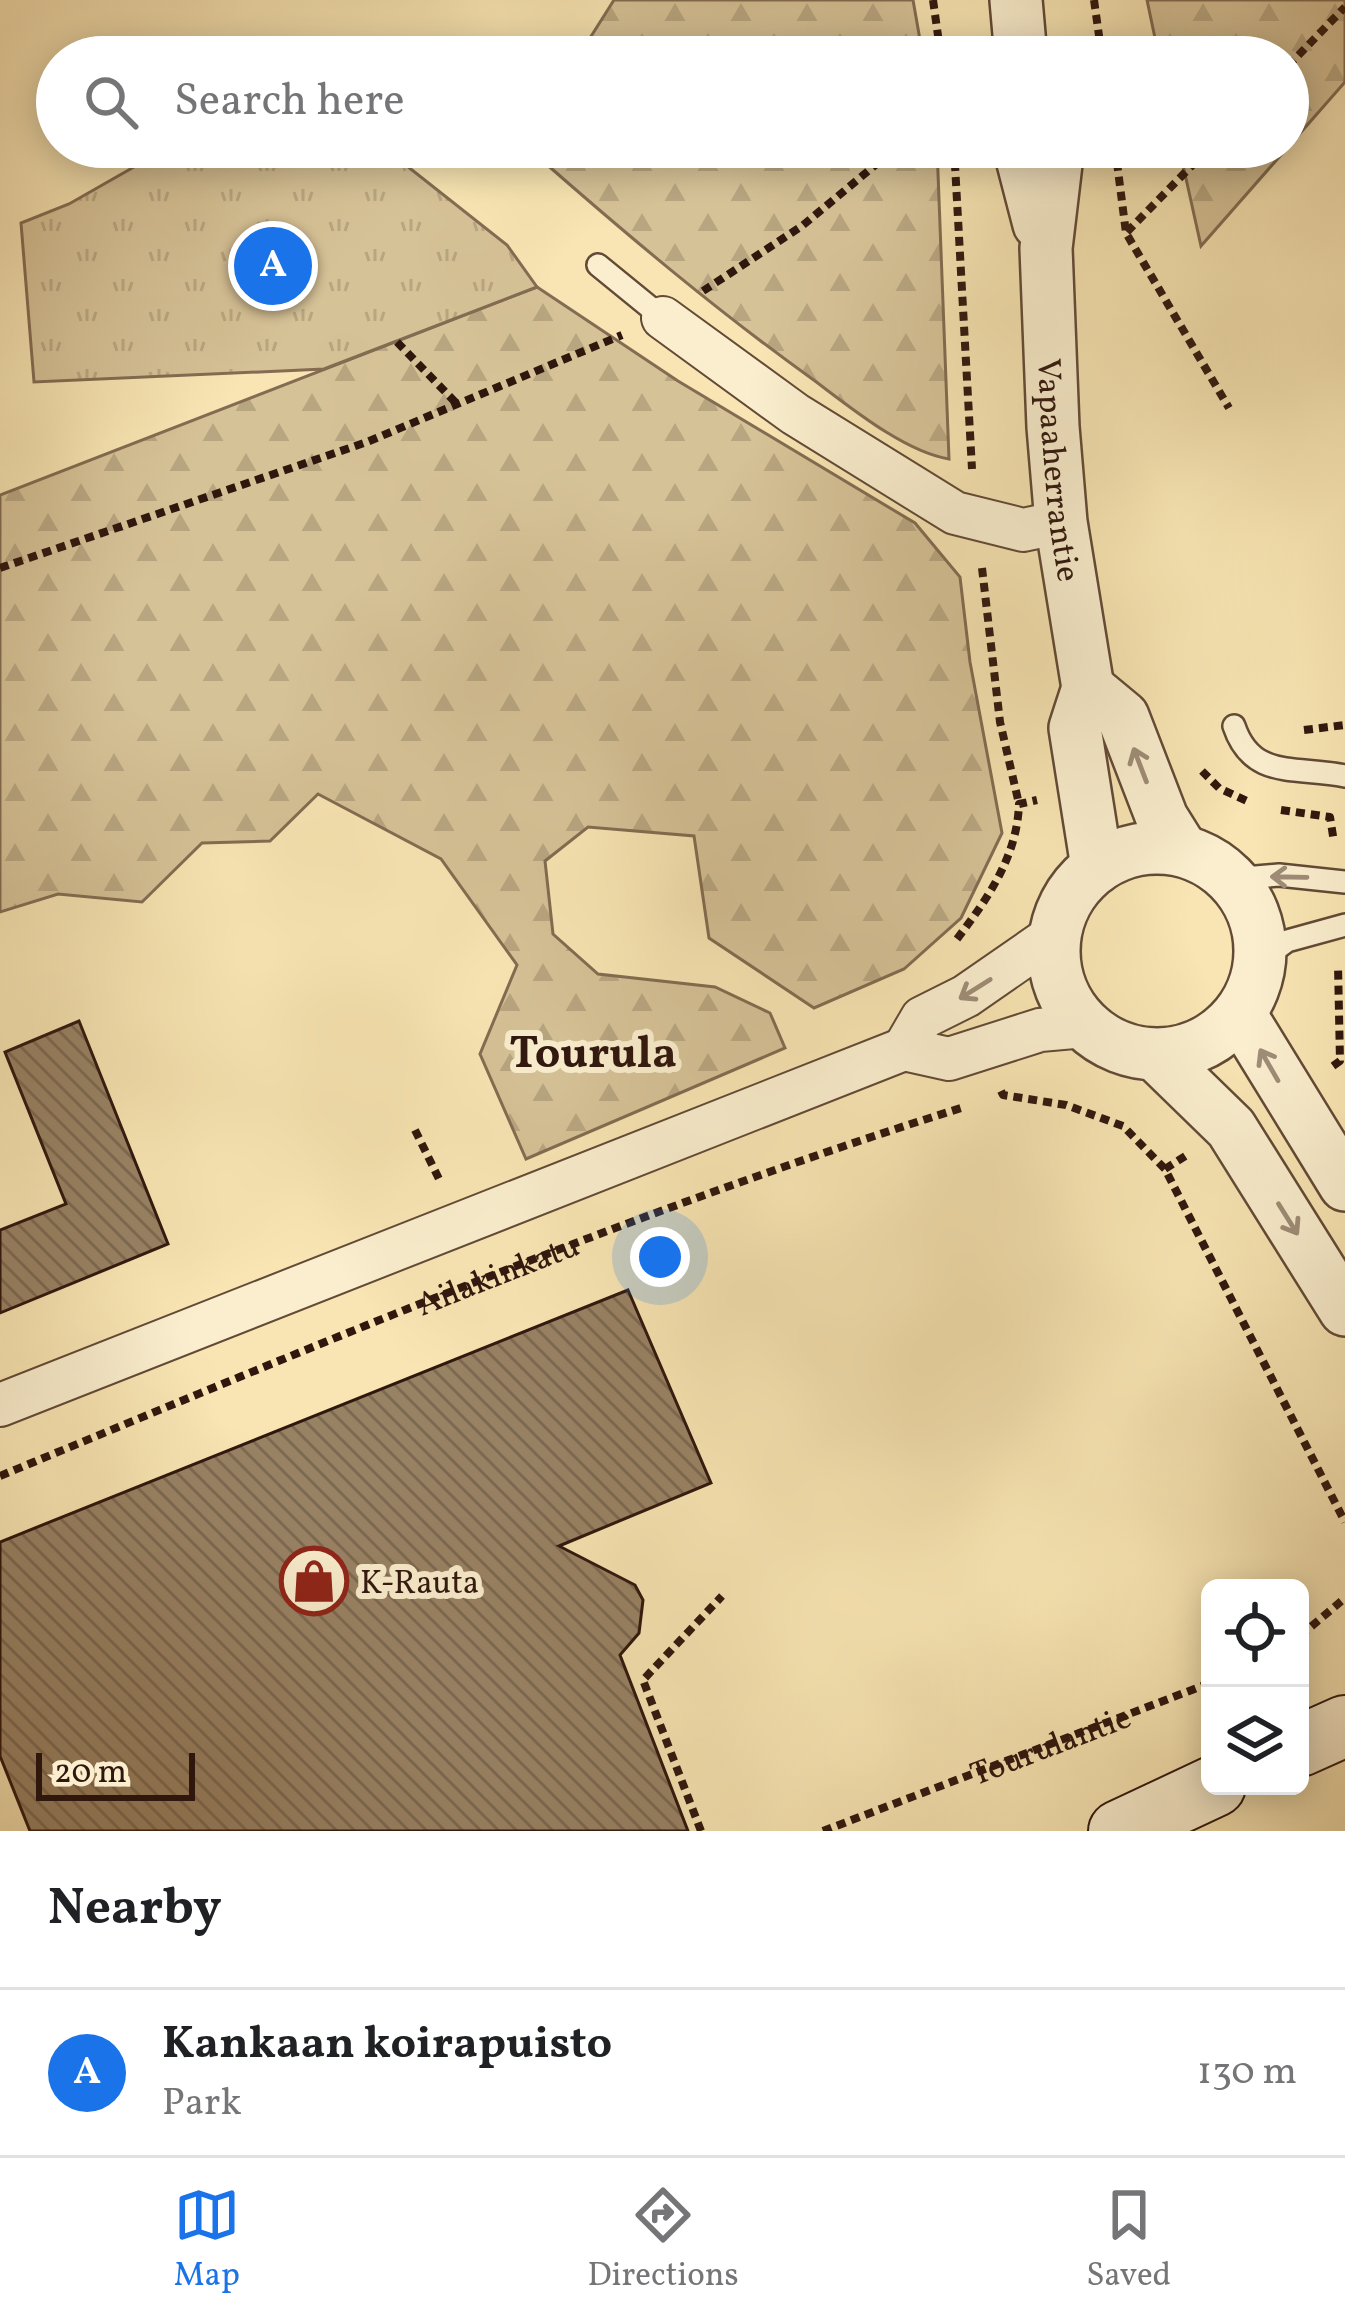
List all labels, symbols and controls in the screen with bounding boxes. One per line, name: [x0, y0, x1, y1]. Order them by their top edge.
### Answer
search box: [36, 36, 1309, 168]
icon: search: [78, 69, 144, 135]
text: Search here: [174, 71, 405, 134]
pin: A: [234, 221, 312, 311]
street label: Vapaaherrantie: [1023, 357, 1089, 585]
one-way arrow: [1128, 747, 1150, 784]
one-way arrow: [1270, 865, 1309, 888]
one-way arrow: [958, 977, 992, 1002]
district label: Tourula: [509, 1024, 677, 1087]
one-way arrow: [1257, 1048, 1281, 1083]
one-way arrow: [1276, 1201, 1300, 1235]
street label: Ailakinkatu: [411, 1225, 587, 1330]
your location: [630, 1227, 690, 1287]
shop icon: K-Rauta: [279, 1546, 349, 1616]
place label: K-Rauta: [360, 1562, 479, 1608]
map controls: [1201, 1579, 1309, 1795]
button: locate: [1201, 1579, 1309, 1687]
button: layers: [1201, 1687, 1309, 1795]
street label: Tourulantie: [964, 1696, 1138, 1800]
scale bar: [36, 1747, 195, 1800]
text: 20 m: [54, 1751, 127, 1797]
text: Nearby: [48, 1874, 222, 1945]
text: Kankaan koirapuisto: [162, 2014, 612, 2077]
text: A: [73, 2046, 101, 2100]
text: 130 m: [1197, 2046, 1297, 2100]
text: Park: [162, 2077, 242, 2131]
tab: Map: [174, 2182, 240, 2300]
tab: Directions: [587, 2182, 739, 2300]
tab: Saved: [1086, 2182, 1171, 2300]

